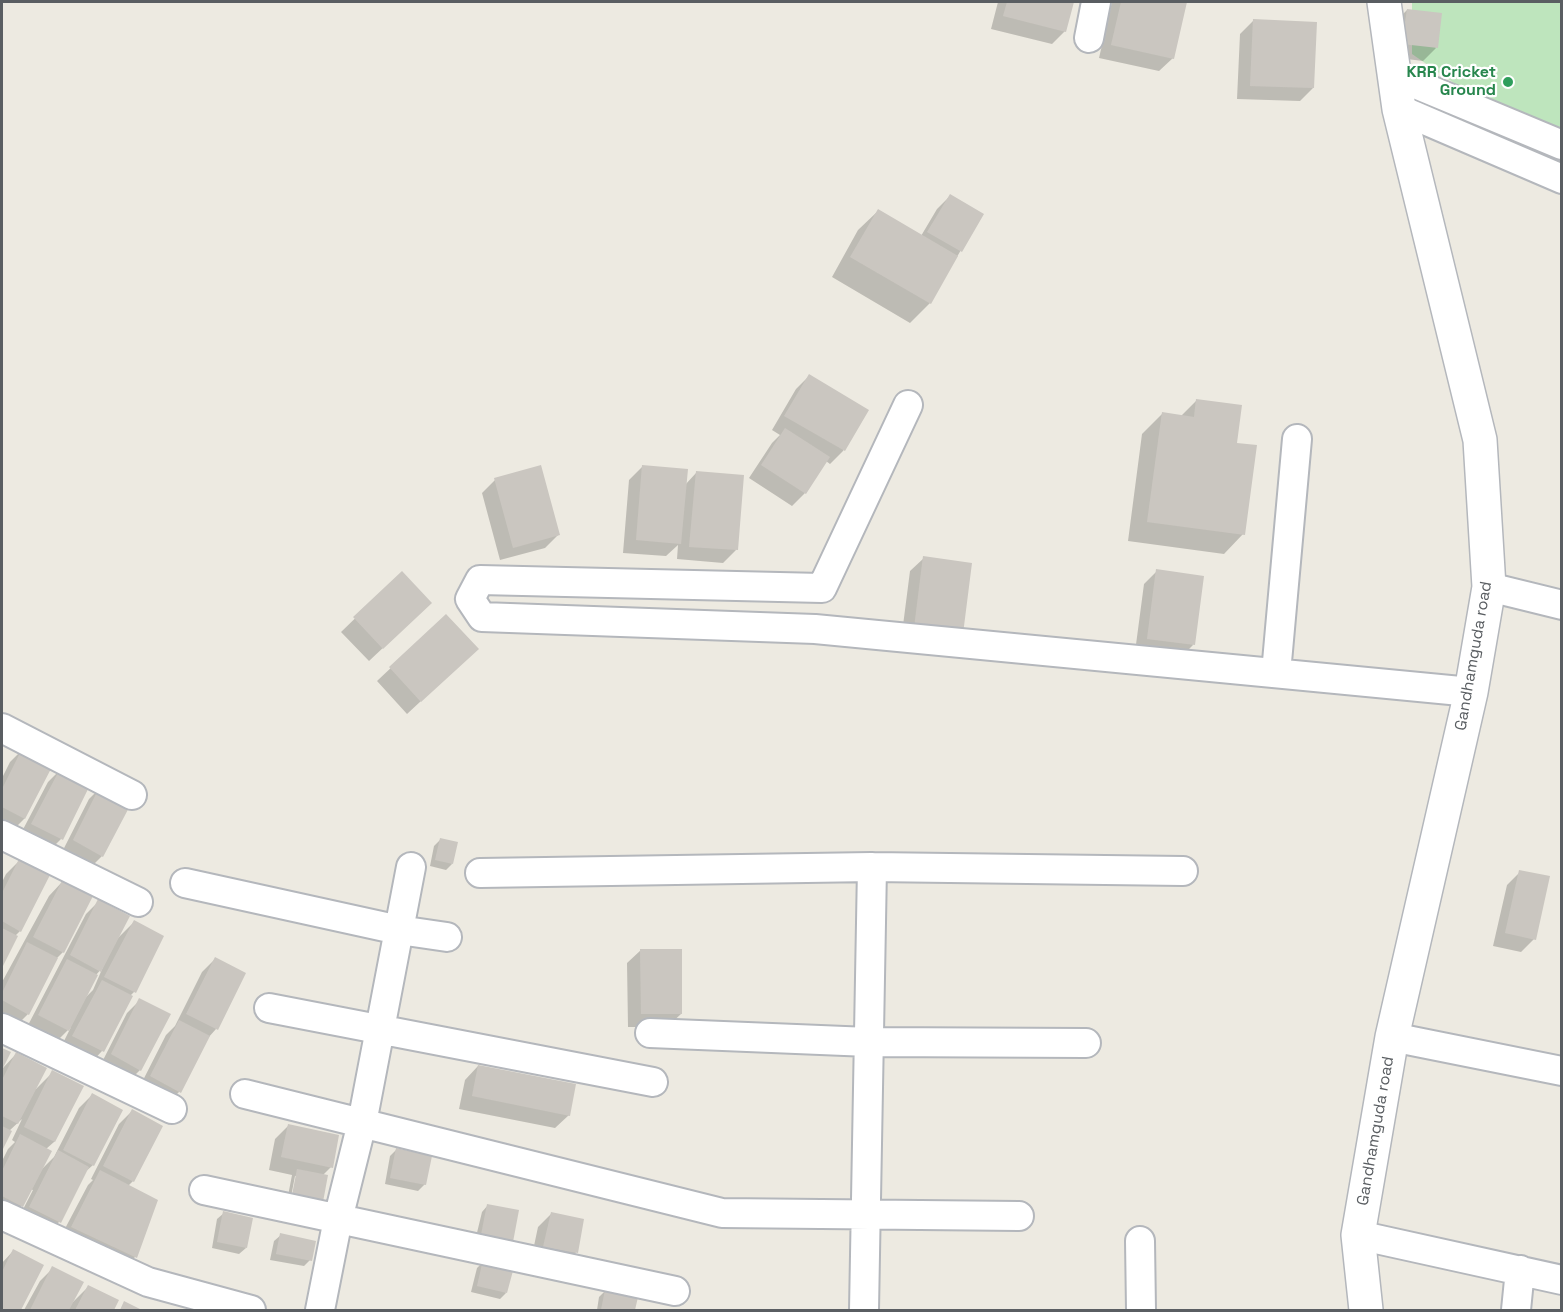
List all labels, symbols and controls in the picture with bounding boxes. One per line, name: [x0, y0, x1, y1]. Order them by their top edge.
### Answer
place label: KRR Cricket Ground: [1407, 63, 1496, 101]
marker: KRR Cricket Ground: [1501, 75, 1515, 89]
street label: Gandhamguda road: [1451, 580, 1497, 732]
street label: Gandhamguda road: [1353, 1055, 1399, 1207]

